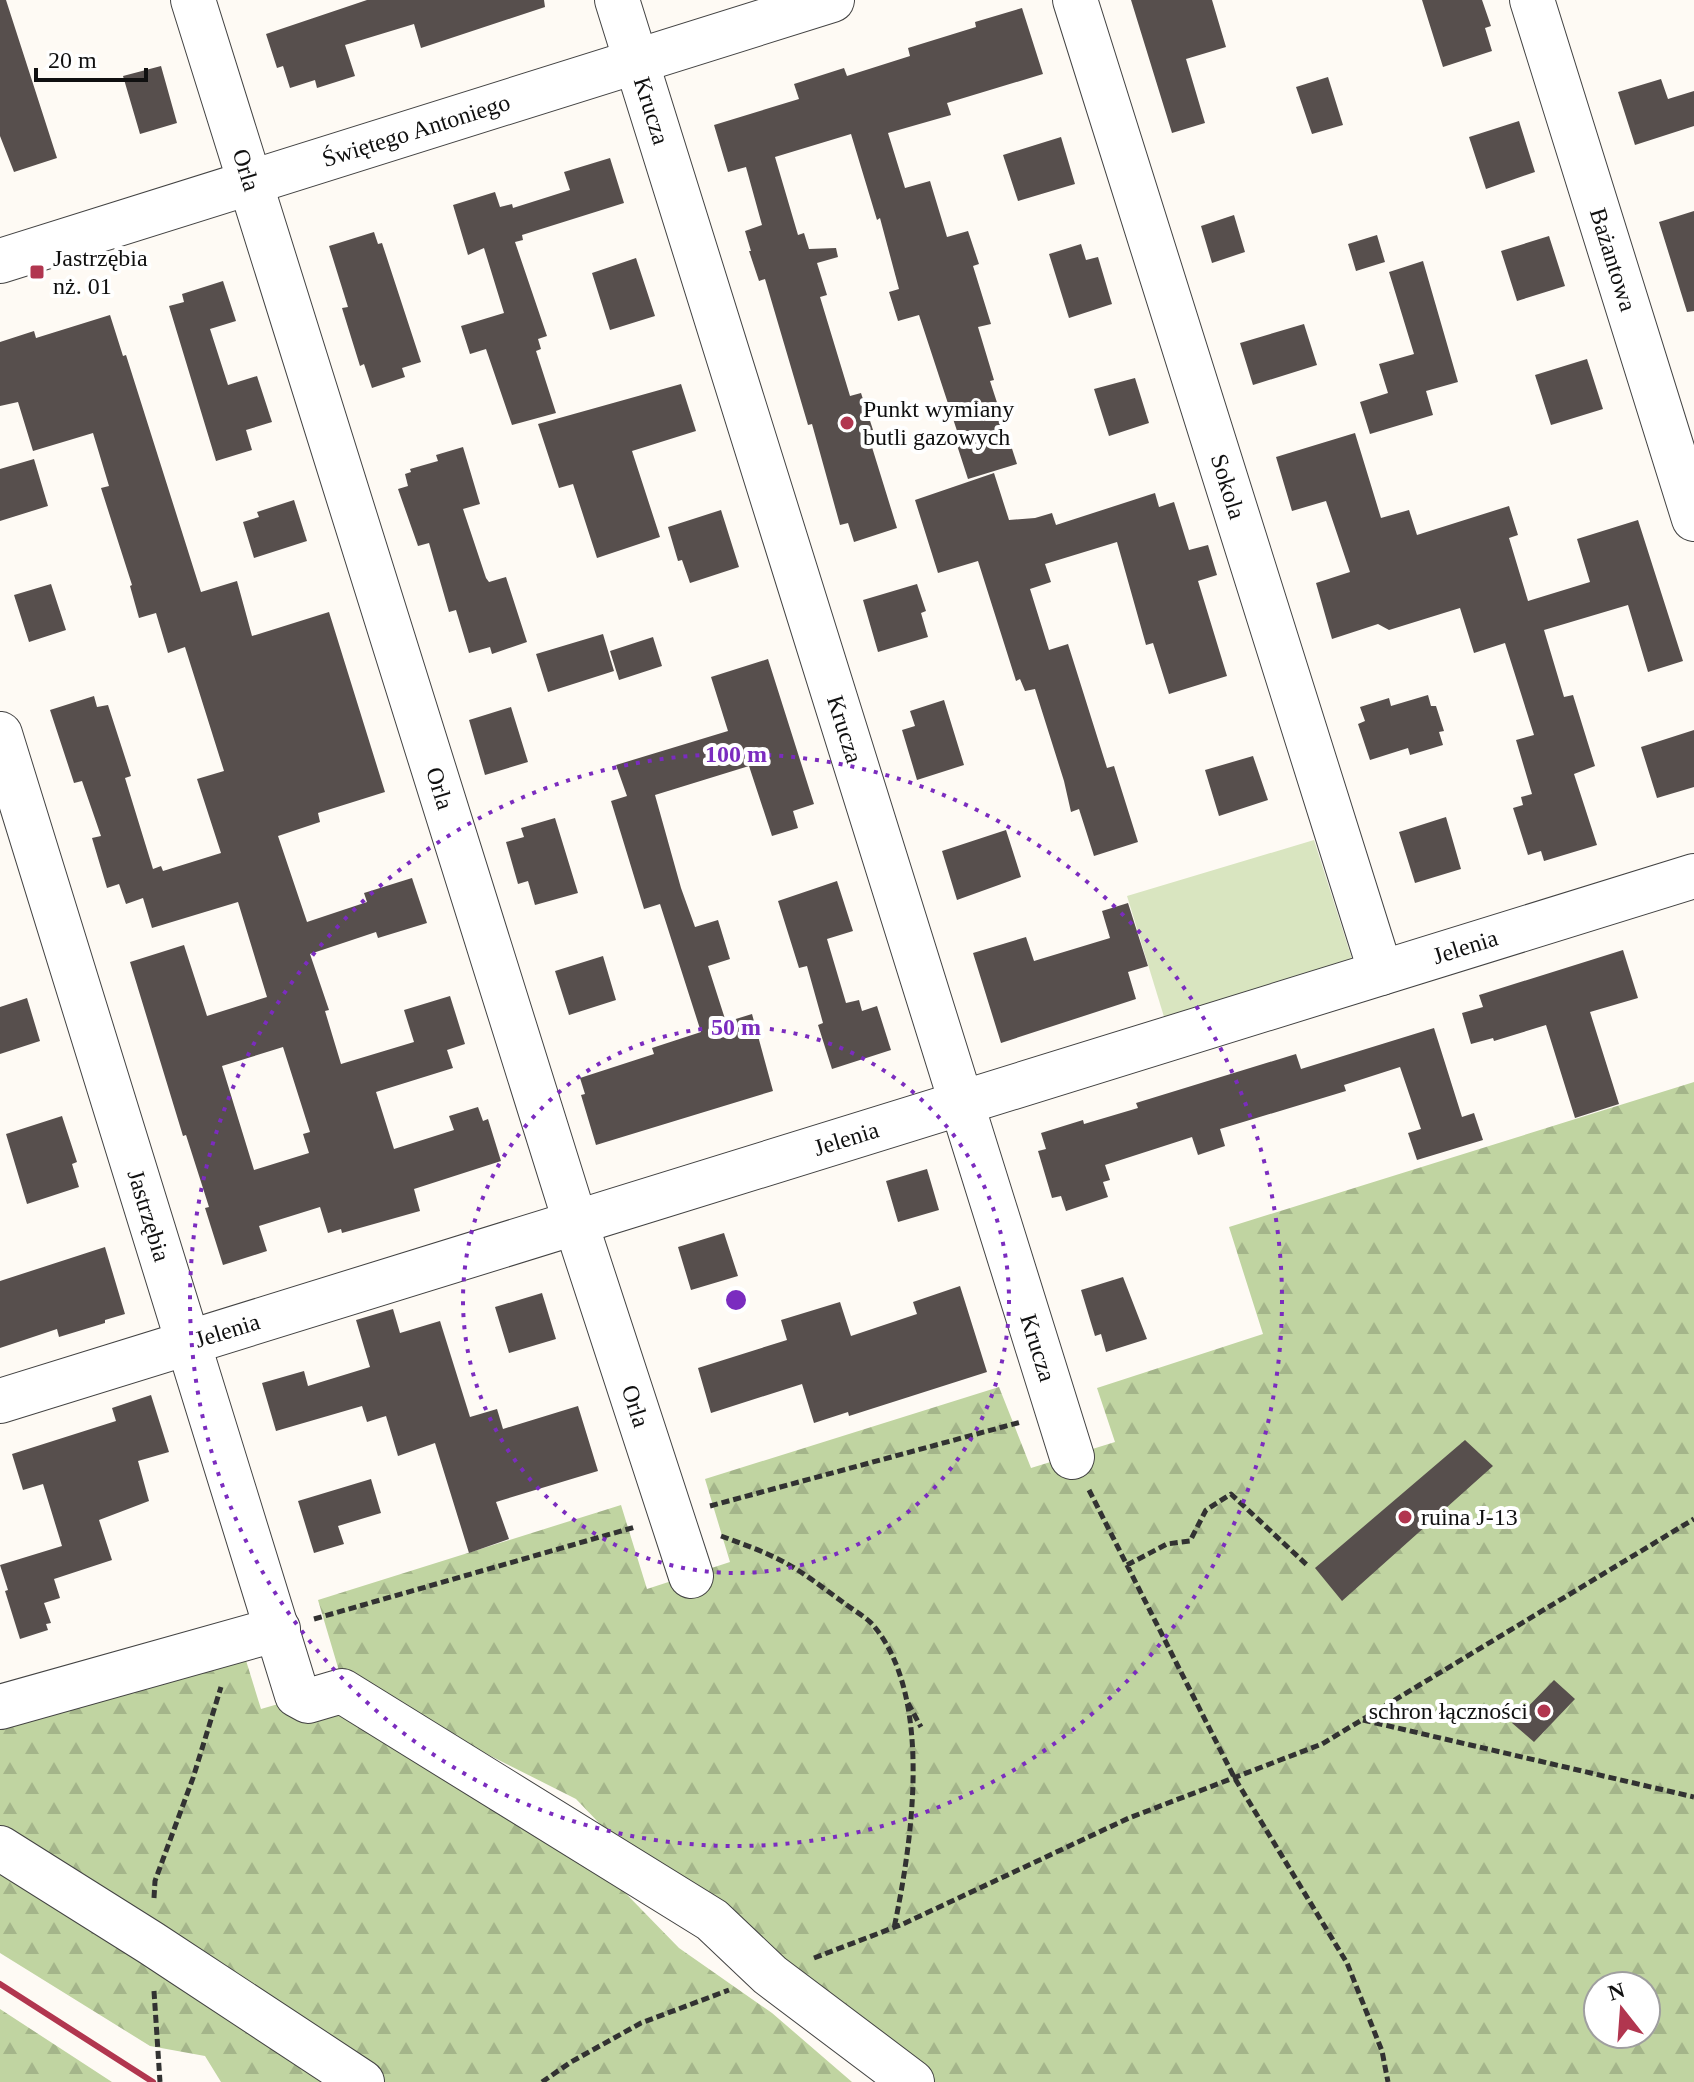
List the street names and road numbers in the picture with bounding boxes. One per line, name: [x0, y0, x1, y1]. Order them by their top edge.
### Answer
street label: Krucza: [629, 74, 674, 148]
street label: Świętego Antoniego: [319, 89, 513, 172]
street label: Orla: [227, 146, 265, 194]
street label: Bażantowa: [1585, 205, 1641, 315]
street label: Sokola: [1206, 451, 1251, 523]
street label: Krucza: [822, 692, 868, 767]
street label: Orla: [421, 764, 459, 813]
street label: Jelenia: [1430, 925, 1501, 969]
street label: Jelenia: [811, 1116, 882, 1161]
street label: Jastrzębia: [122, 1166, 175, 1265]
street label: Jelenia: [192, 1308, 263, 1353]
street label: Krucza: [1015, 1311, 1061, 1385]
street label: Orla: [616, 1382, 655, 1431]

